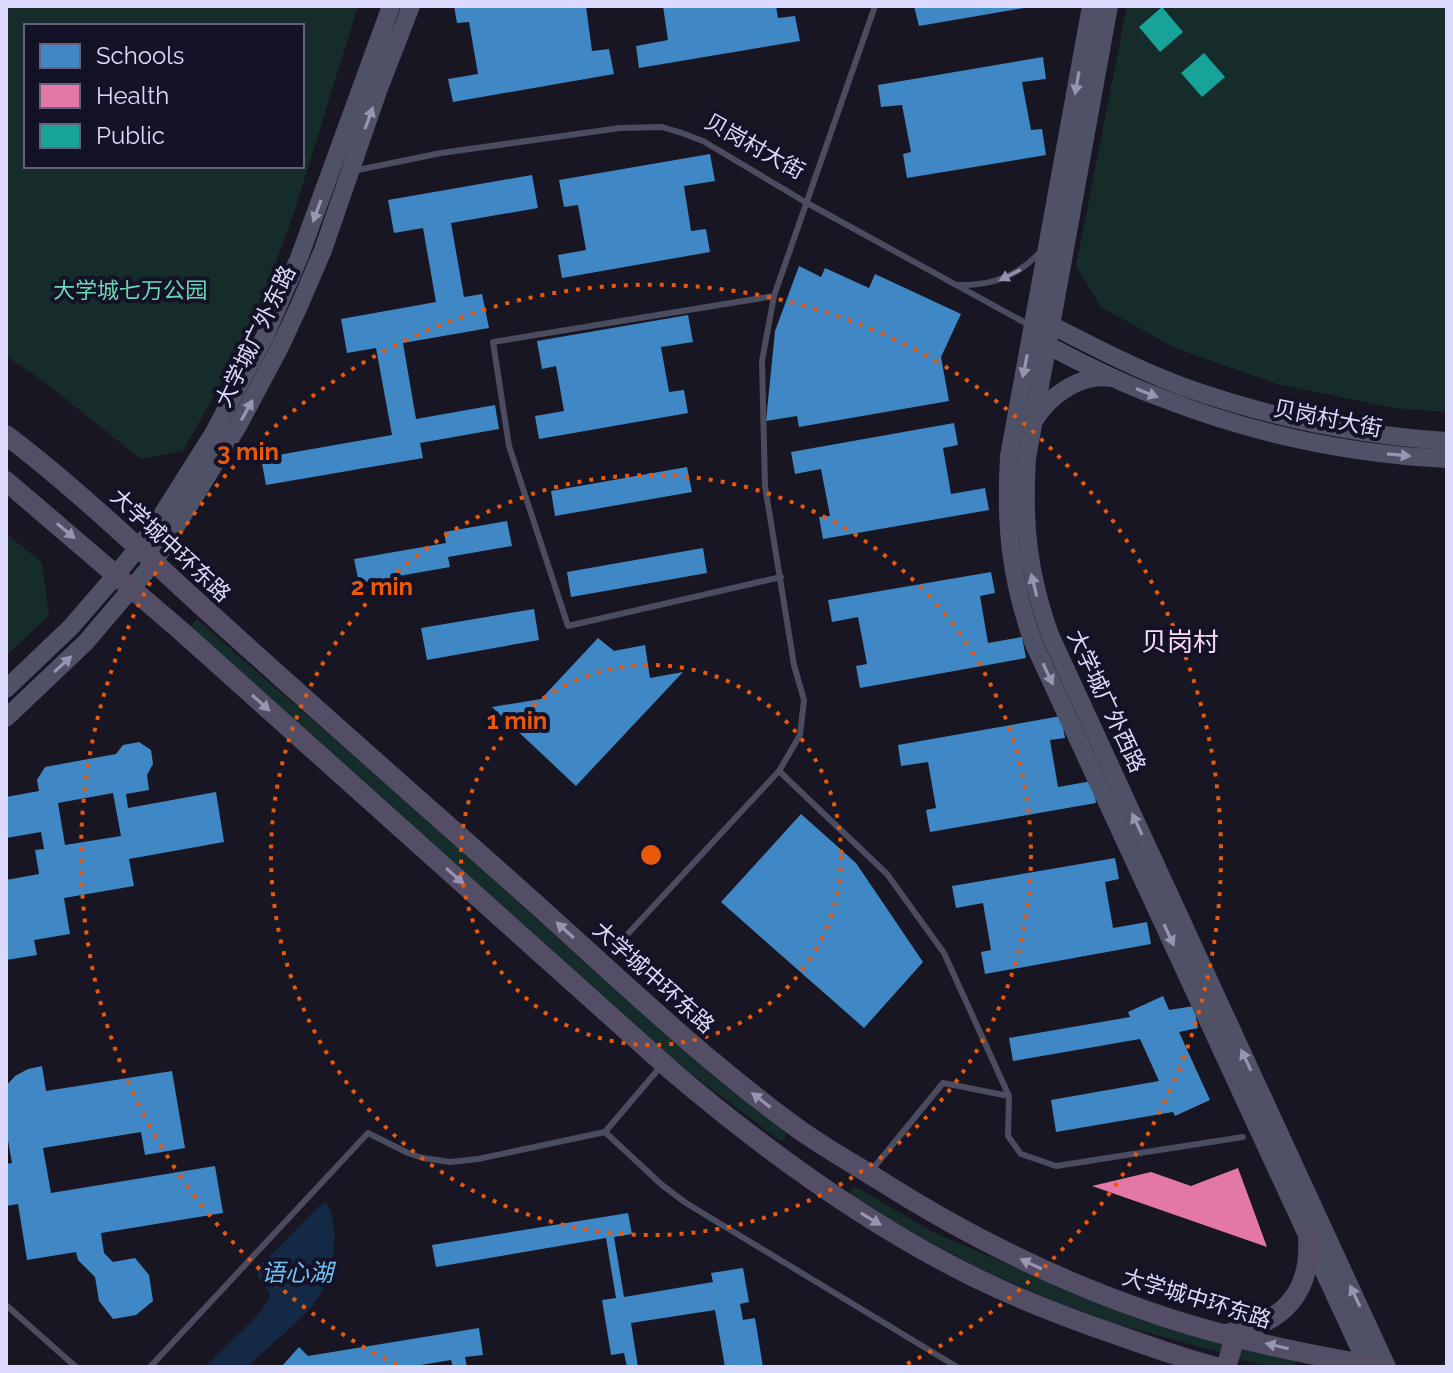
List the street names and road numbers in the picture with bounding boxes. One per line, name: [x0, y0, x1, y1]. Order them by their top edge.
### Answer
street label: 贝岗村大街: [701, 108, 809, 184]
street label: 大学城广外东路: [210, 261, 300, 411]
street label: 贝岗村大街: [1272, 395, 1384, 441]
street label: 大学城中环东路: [106, 483, 236, 607]
street label: 大学城广外西路: [1063, 626, 1151, 776]
street label: 大学城中环东路: [588, 916, 720, 1038]
street label: 大学城中环东路: [1120, 1263, 1274, 1333]

